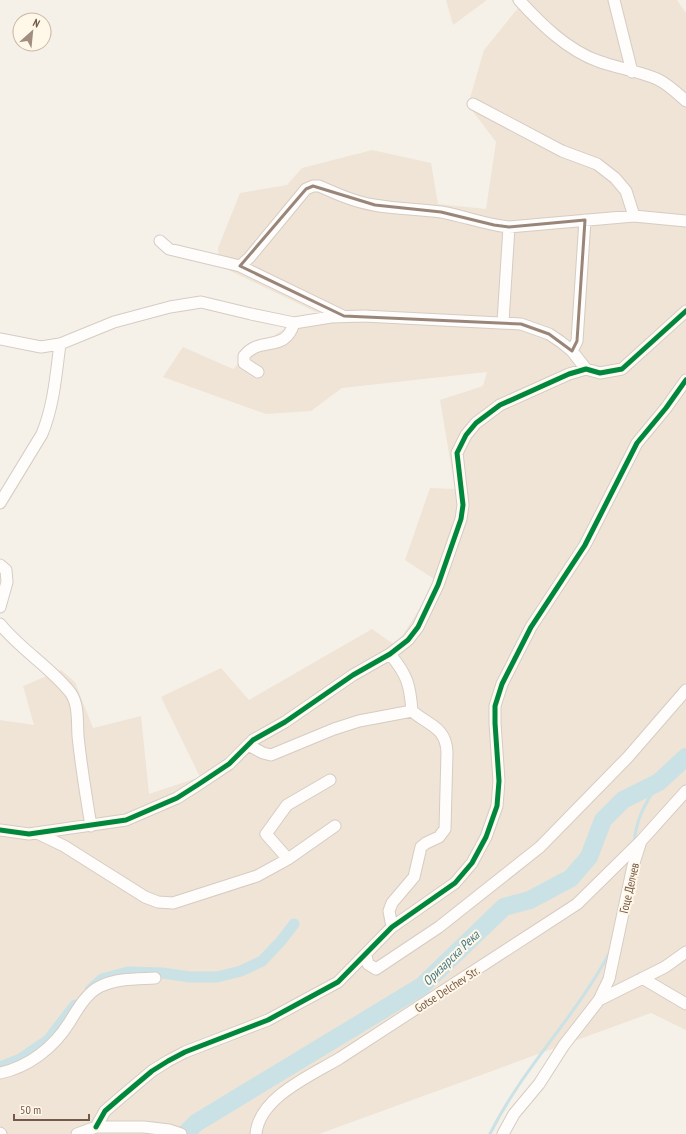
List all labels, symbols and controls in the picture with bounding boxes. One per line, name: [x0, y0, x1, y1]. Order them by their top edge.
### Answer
north arrow: [12, 12, 52, 52]
text: N: [31, 16, 42, 31]
street label: Гоце Делчев: [616, 861, 642, 915]
water label: Оризарска Река: [419, 926, 484, 989]
street label: Gotse Delchev Str.: [412, 962, 482, 1016]
scale bar: [14, 1096, 89, 1122]
text: 50 m: [20, 1102, 41, 1117]

